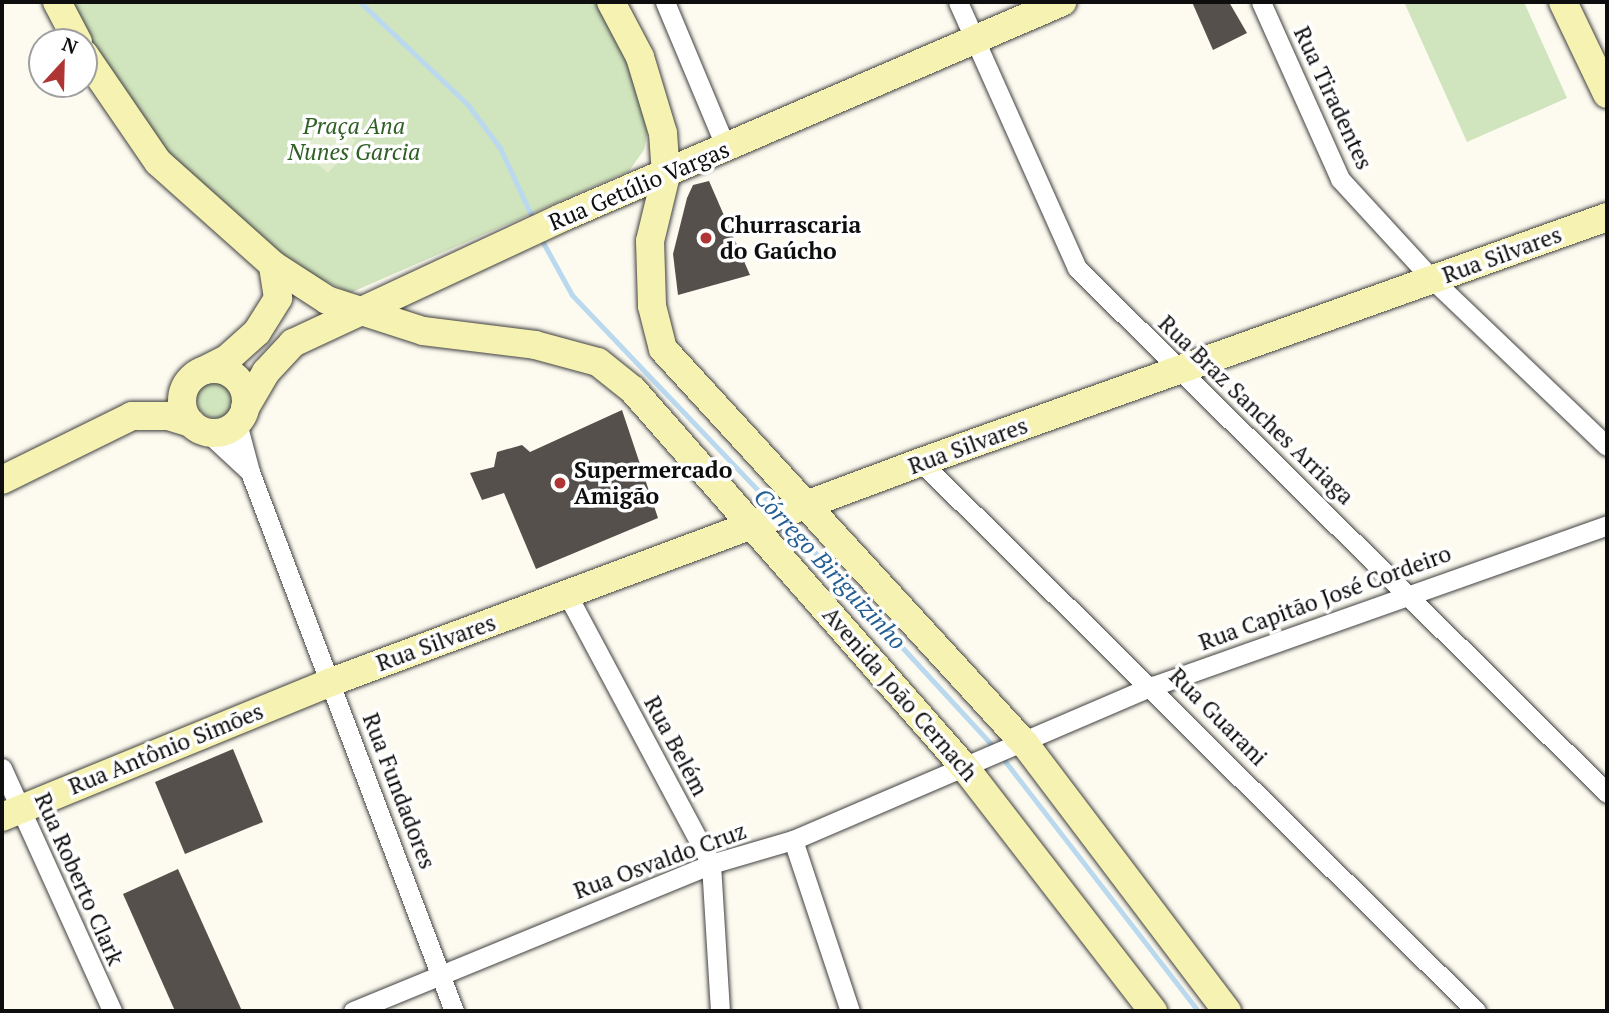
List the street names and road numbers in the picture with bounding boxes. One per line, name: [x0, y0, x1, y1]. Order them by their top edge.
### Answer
street label: Rua Tiradentes: [1288, 22, 1378, 174]
street label: Rua Getúlio Vargas: [544, 135, 734, 237]
street label: Rua Silvares: [1439, 221, 1565, 289]
street label: Rua Braz Sanches Arriaga: [1153, 309, 1359, 511]
street label: Rua Silvares: [905, 412, 1031, 480]
street label: Rua Capitão José Cordeiro: [1195, 540, 1455, 656]
street label: Avenida João Cernach: [817, 601, 983, 787]
street label: Rua Silvares: [373, 609, 499, 677]
street label: Rua Guarani: [1163, 662, 1273, 772]
street label: Rua Belém: [638, 691, 714, 801]
street label: Rua Antônio Simões: [64, 697, 268, 801]
street label: Rua Fundadores: [357, 709, 441, 873]
street label: Rua Roberto Clark: [29, 789, 129, 969]
street label: Rua Osvaldo Cruz: [570, 817, 750, 905]

